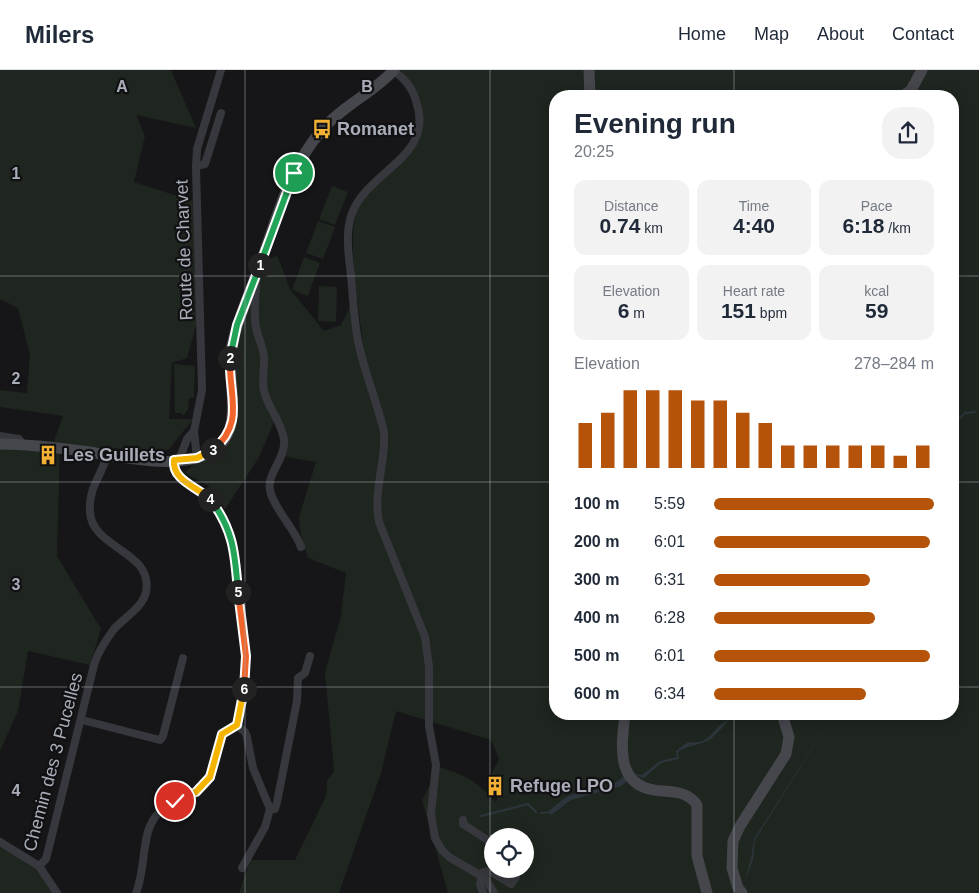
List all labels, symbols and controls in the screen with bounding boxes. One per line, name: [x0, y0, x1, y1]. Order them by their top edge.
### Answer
text: Milers: [25, 21, 94, 48]
text: Home: [678, 24, 726, 44]
text: Map: [754, 24, 789, 44]
text: About: [817, 24, 864, 44]
text: Contact: [892, 24, 954, 44]
text: A: [116, 78, 128, 95]
text: B: [361, 78, 373, 95]
button: share: [882, 107, 934, 159]
text: Evening run: [574, 108, 736, 139]
bus stop icon: Romanet: [311, 118, 333, 140]
place label: Romanet: [337, 119, 414, 139]
text: 20:25: [574, 143, 614, 160]
pin: [273, 152, 315, 194]
icon: arrive: [280, 159, 308, 187]
text: 1: [12, 165, 21, 182]
street label: Route de Charvet: [172, 179, 196, 321]
text: Distance: [604, 198, 659, 214]
text: Time: [739, 198, 769, 214]
text: Pace: [861, 198, 893, 214]
text: 0.74: [600, 214, 640, 237]
text: 4:40: [733, 214, 775, 237]
text: 6:18: [842, 214, 884, 237]
text: km: [640, 220, 663, 236]
text: /km: [884, 220, 911, 236]
pin: 1: [248, 252, 272, 278]
text: 1: [257, 257, 264, 273]
text: Elevation: [603, 283, 660, 299]
text: Heart rate: [723, 283, 785, 299]
text: kcal: [864, 283, 889, 299]
text: 6: [618, 299, 629, 322]
text: 151: [721, 299, 756, 322]
text: 59: [865, 299, 888, 322]
text: m: [629, 305, 645, 321]
text: bpm: [756, 305, 787, 321]
pin: 2: [218, 346, 242, 370]
text: 2: [227, 350, 234, 366]
text: Elevation: [574, 355, 640, 372]
text: 278–284 m: [854, 355, 934, 372]
text: 2: [12, 370, 21, 387]
pin: 3: [200, 438, 226, 462]
text: 3: [210, 442, 217, 458]
building icon: Les Guillets: [37, 444, 59, 466]
place label: Les Guillets: [63, 445, 165, 465]
pin: 4: [198, 486, 222, 512]
text: 4: [207, 491, 214, 507]
text: 100 m: [574, 495, 619, 512]
text: 5:59: [654, 495, 685, 512]
text: 200 m: [574, 533, 619, 550]
text: 6:01: [654, 533, 685, 550]
text: 300 m: [574, 571, 619, 588]
text: 6:31: [654, 571, 685, 588]
text: 3: [12, 576, 21, 593]
pin: 5: [226, 580, 250, 604]
text: 5: [235, 584, 242, 600]
text: 400 m: [574, 609, 619, 626]
text: 6:28: [654, 609, 685, 626]
text: 500 m: [574, 647, 619, 664]
text: 6:01: [654, 647, 685, 664]
street label: Chemin des 3 Pucelles: [20, 670, 86, 854]
pin: 6: [232, 676, 256, 702]
text: 6: [241, 681, 248, 697]
text: 600 m: [574, 685, 619, 702]
text: 6:34: [654, 685, 685, 702]
building icon: Refuge LPO: [484, 775, 506, 797]
place label: Refuge LPO: [510, 776, 613, 796]
pin: [154, 780, 196, 822]
text: 4: [12, 782, 21, 799]
icon: check: [161, 787, 189, 815]
map controls: [484, 828, 534, 878]
button: locate: [484, 828, 534, 878]

